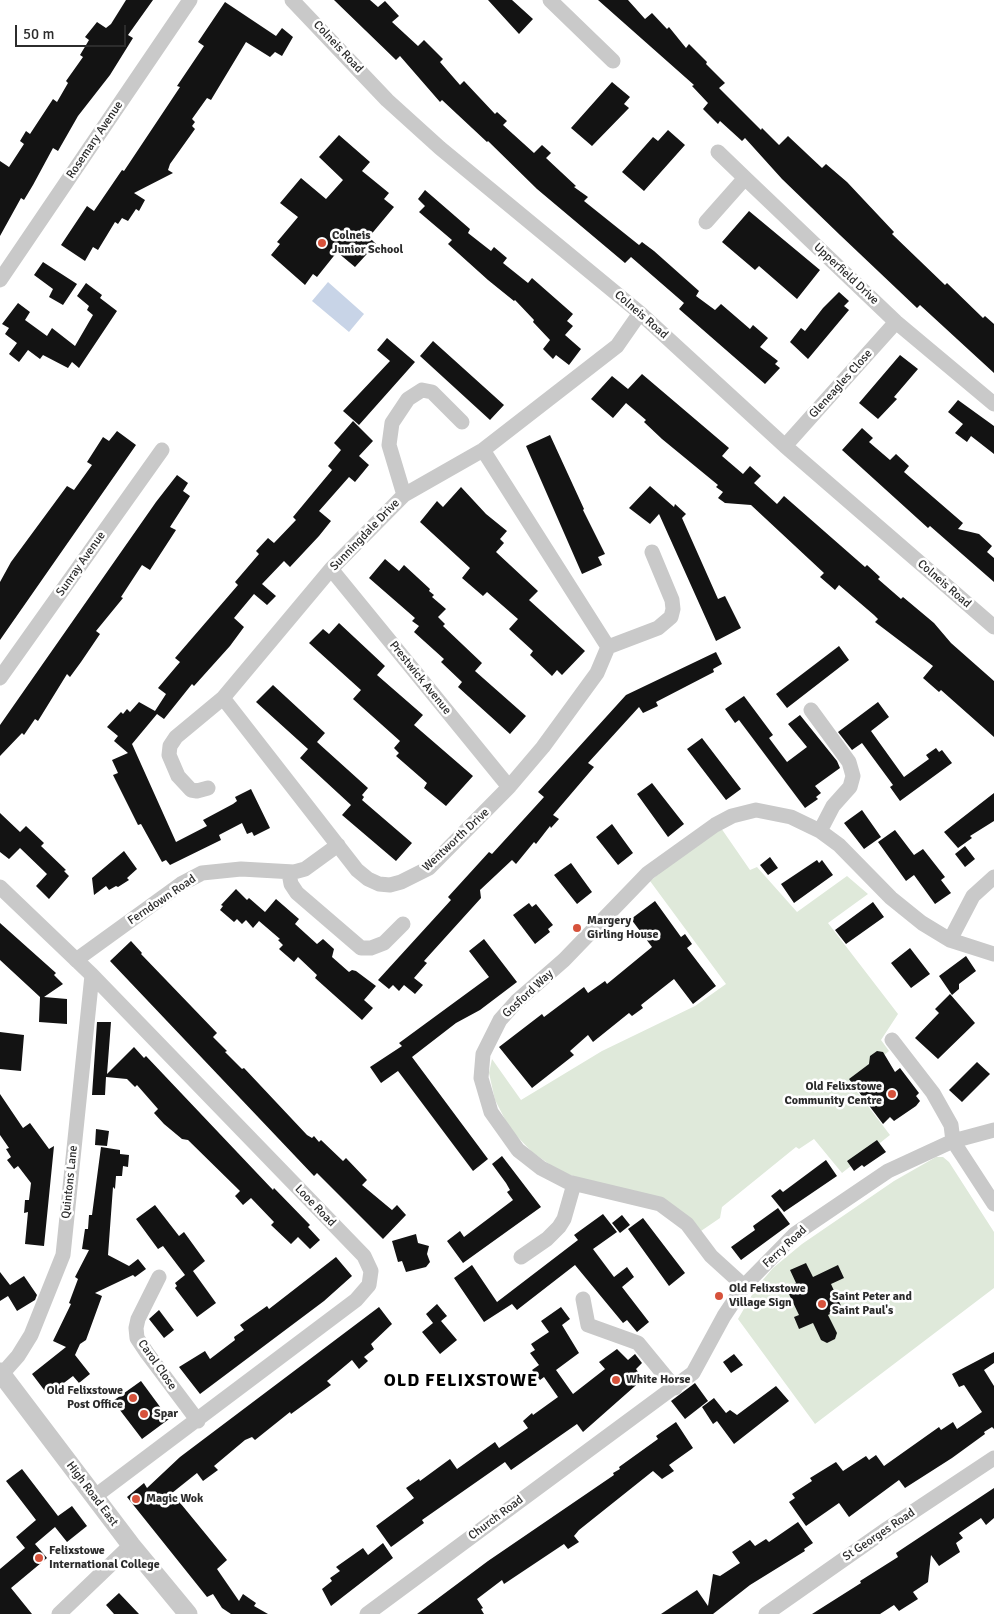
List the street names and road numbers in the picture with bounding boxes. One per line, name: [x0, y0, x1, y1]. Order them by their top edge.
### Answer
street label: Colneis Road: [310, 18, 366, 76]
street label: Rosemary Avenue: [64, 98, 126, 182]
street label: Upperfield Drive: [810, 240, 882, 308]
street label: Colneis Road: [611, 288, 671, 342]
street label: Gleneagles Close: [806, 347, 876, 421]
street label: Sunningdale Drive: [327, 496, 403, 574]
street label: Sunray Avenue: [53, 529, 109, 599]
street label: Colneis Road: [914, 557, 974, 611]
street label: Prestwick Avenue: [386, 638, 454, 718]
street label: Wentworth Drive: [420, 805, 492, 875]
street label: Ferndown Road: [125, 872, 199, 928]
street label: Gosford Way: [500, 967, 556, 1021]
street label: Quintons Lane: [59, 1145, 81, 1219]
street label: Looe Road: [291, 1182, 339, 1230]
street label: Ferry Road: [760, 1223, 810, 1271]
street label: Carol Close: [134, 1337, 180, 1393]
street label: High Road East: [63, 1459, 121, 1529]
street label: Church Road: [466, 1493, 526, 1543]
street label: St Georges Road: [840, 1506, 918, 1564]

